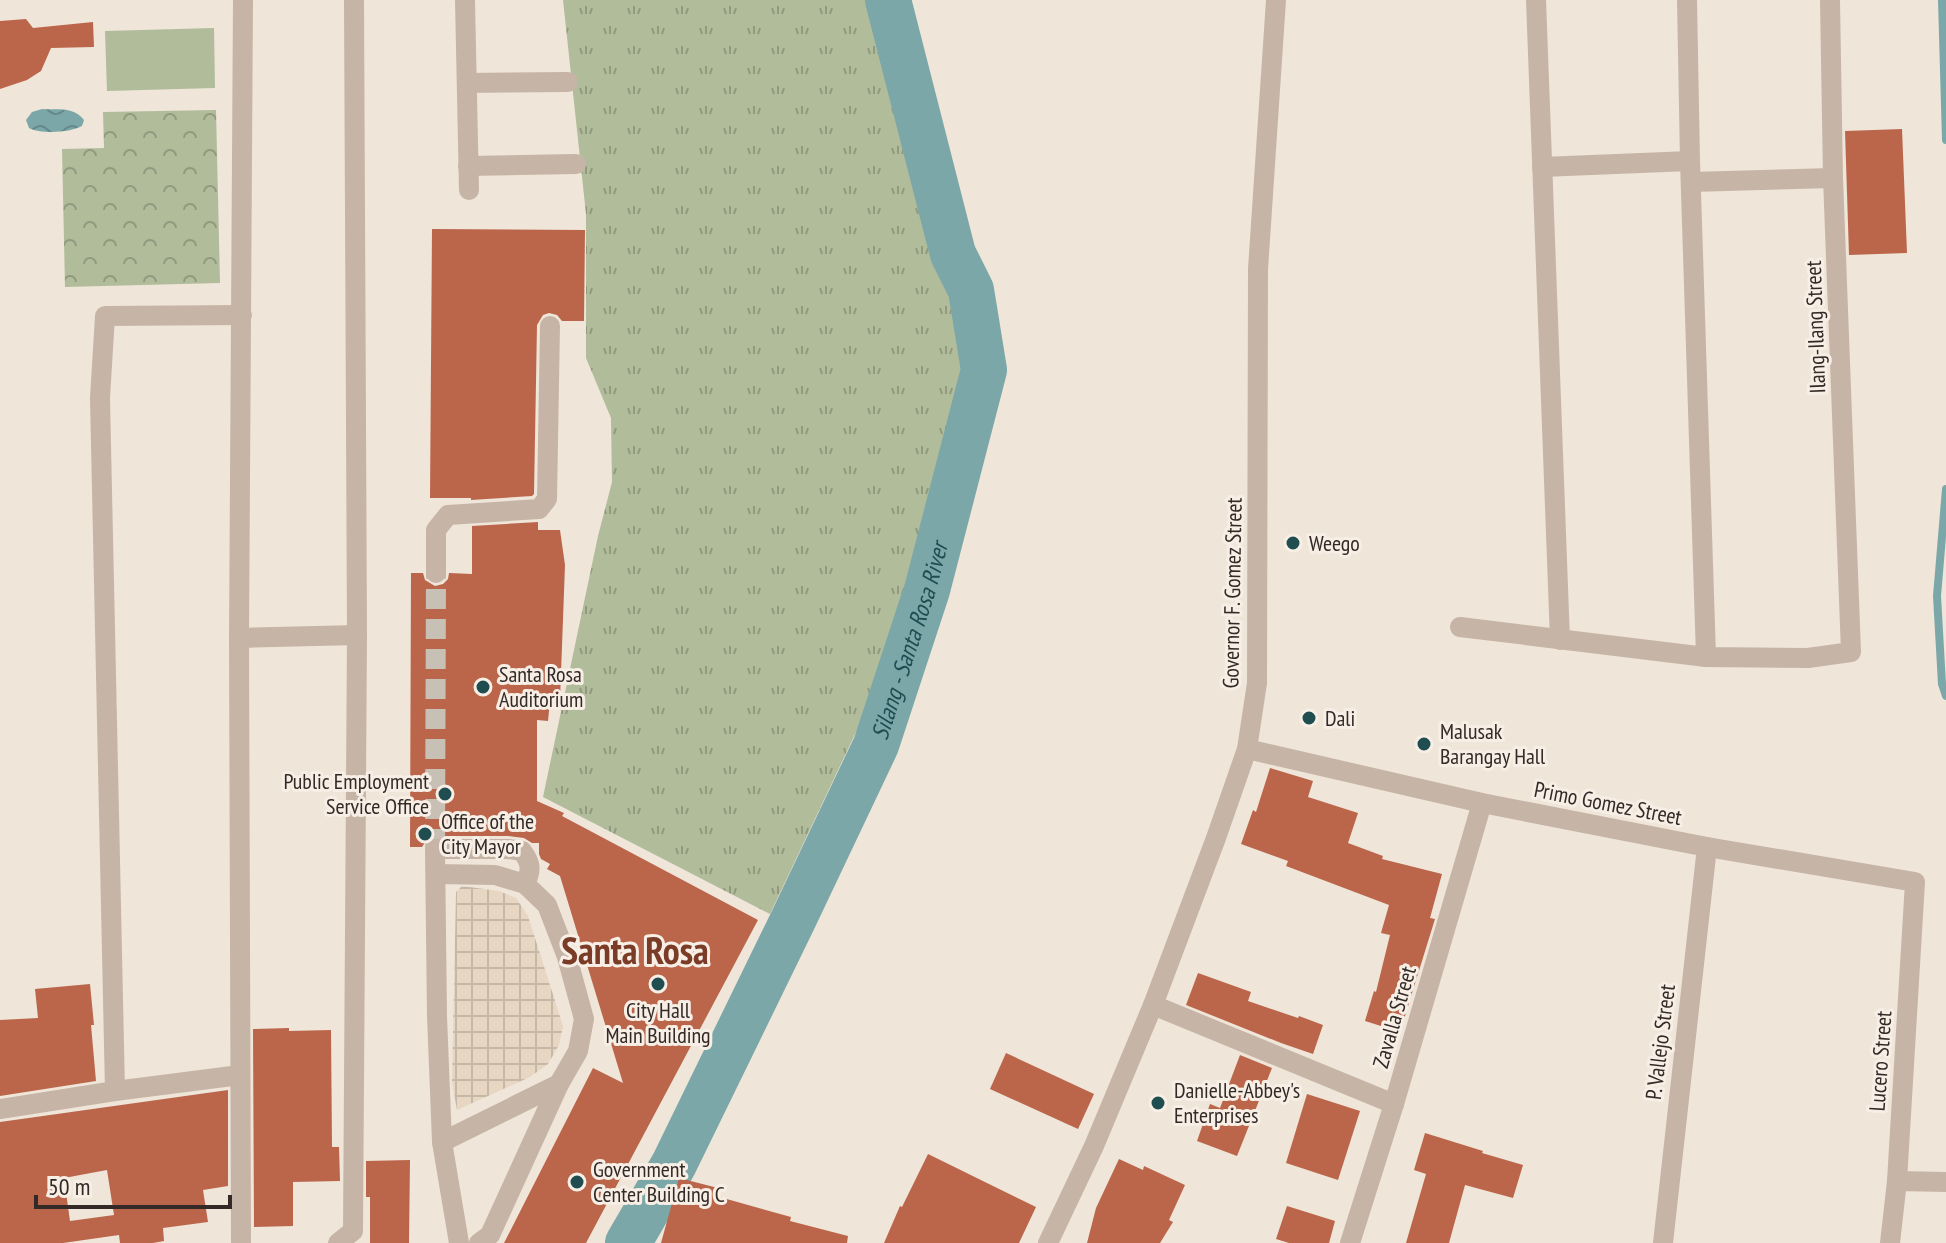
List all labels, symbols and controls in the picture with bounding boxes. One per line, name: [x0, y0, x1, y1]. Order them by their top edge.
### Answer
street label: Ilang-Ilang Street: [1799, 260, 1831, 394]
street label: Governor F. Gomez Street: [1216, 497, 1248, 689]
place label: Weego: [1309, 529, 1360, 557]
marker: Weego: [1284, 534, 1302, 552]
water label: Silang - Santa Rosa River: [863, 536, 955, 743]
place label: Santa Rosa Auditorium: [499, 660, 583, 713]
marker: Santa Rosa Auditorium: [474, 678, 492, 696]
place label: Dali: [1325, 704, 1355, 732]
marker: Dali: [1300, 709, 1318, 727]
place label: Malusak Barangay Hall: [1440, 717, 1546, 770]
marker: Malusak Barangay Hall: [1415, 735, 1433, 753]
place label: Public Employment Service Office: [283, 767, 429, 820]
street label: Primo Gomez Street: [1532, 775, 1684, 831]
marker: Public Employment Service Office: [436, 785, 454, 803]
place label: Office of the City Mayor: [441, 807, 534, 860]
marker: Office of the City Mayor: [416, 825, 434, 843]
district label: Santa Rosa: [561, 925, 709, 974]
street label: Zavalla Street: [1366, 963, 1422, 1071]
marker: City Hall Main Building: [649, 975, 667, 993]
street label: P. Vallejo Street: [1639, 983, 1681, 1101]
place label: City Hall Main Building: [605, 996, 711, 1049]
street label: Lucero Street: [1863, 1010, 1897, 1112]
place label: Danielle-Abbey's Enterprises: [1174, 1076, 1300, 1129]
marker: Danielle-Abbey's Enterprises: [1149, 1094, 1167, 1112]
place label: Government Center Building C: [593, 1155, 725, 1208]
scale bar: [36, 1159, 230, 1209]
text: 50 m: [48, 1171, 90, 1202]
marker: Government Center Building C: [568, 1173, 586, 1191]

